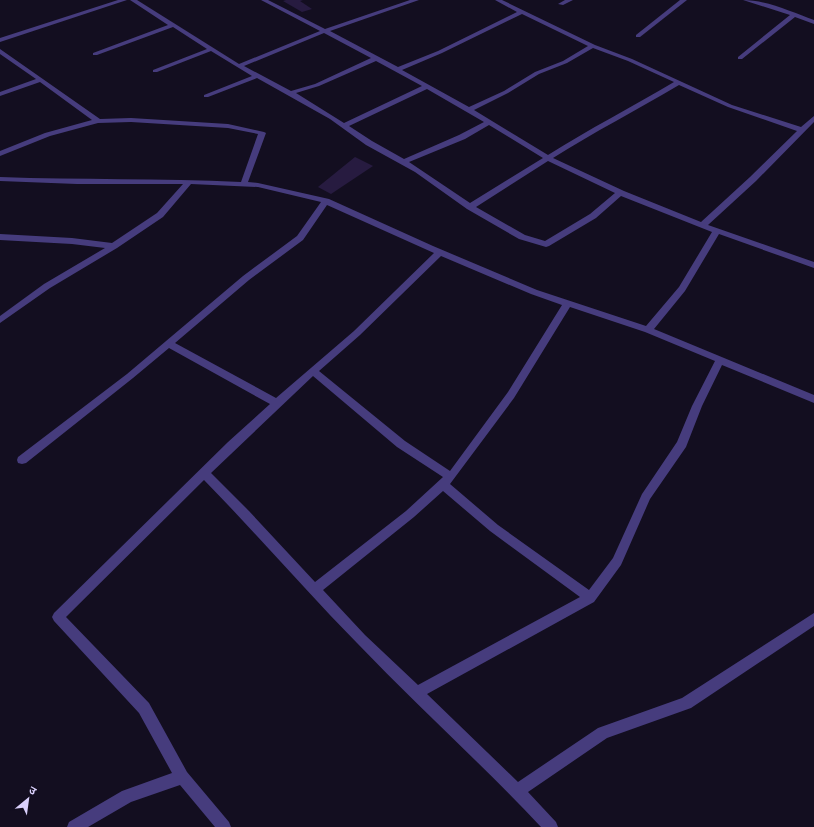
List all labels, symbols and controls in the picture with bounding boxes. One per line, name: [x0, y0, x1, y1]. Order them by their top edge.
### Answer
north arrow: [8, 779, 48, 819]
text: उ: [26, 782, 40, 799]

